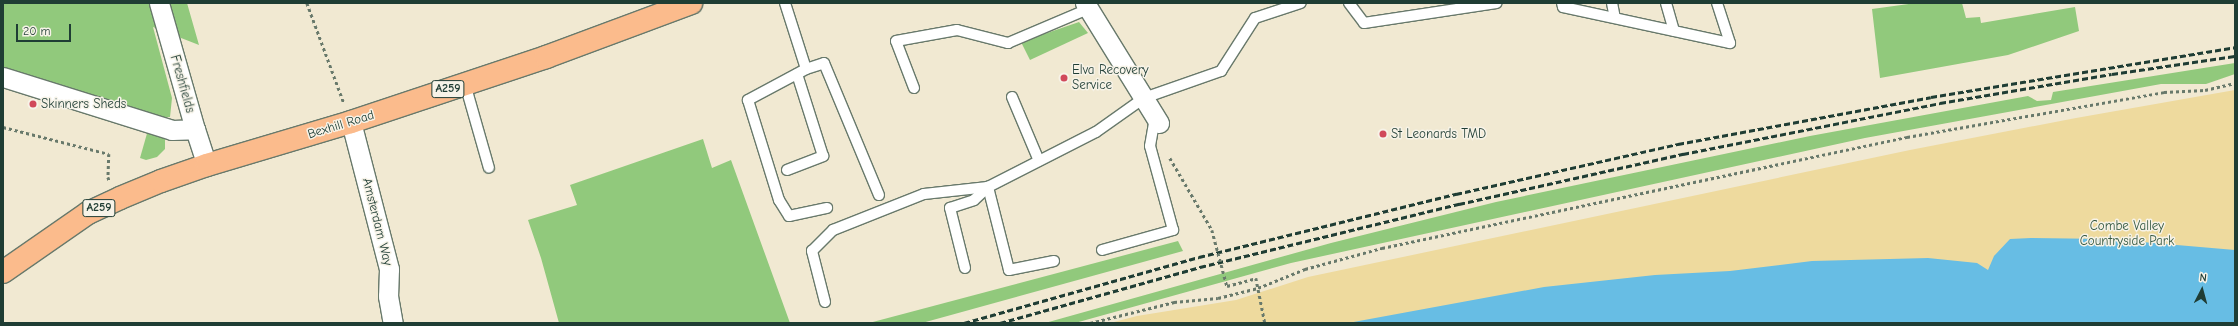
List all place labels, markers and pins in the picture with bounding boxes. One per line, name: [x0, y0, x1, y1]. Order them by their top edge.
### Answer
place label: Elva Recovery Service: [1072, 63, 1149, 94]
marker: Elva Recovery Service: [1059, 73, 1069, 83]
place label: Skinners Sheds: [41, 96, 126, 112]
marker: Skinners Sheds: [28, 99, 38, 109]
place label: St Leonards TMD: [1391, 126, 1486, 142]
marker: St Leonards TMD: [1378, 129, 1388, 139]

